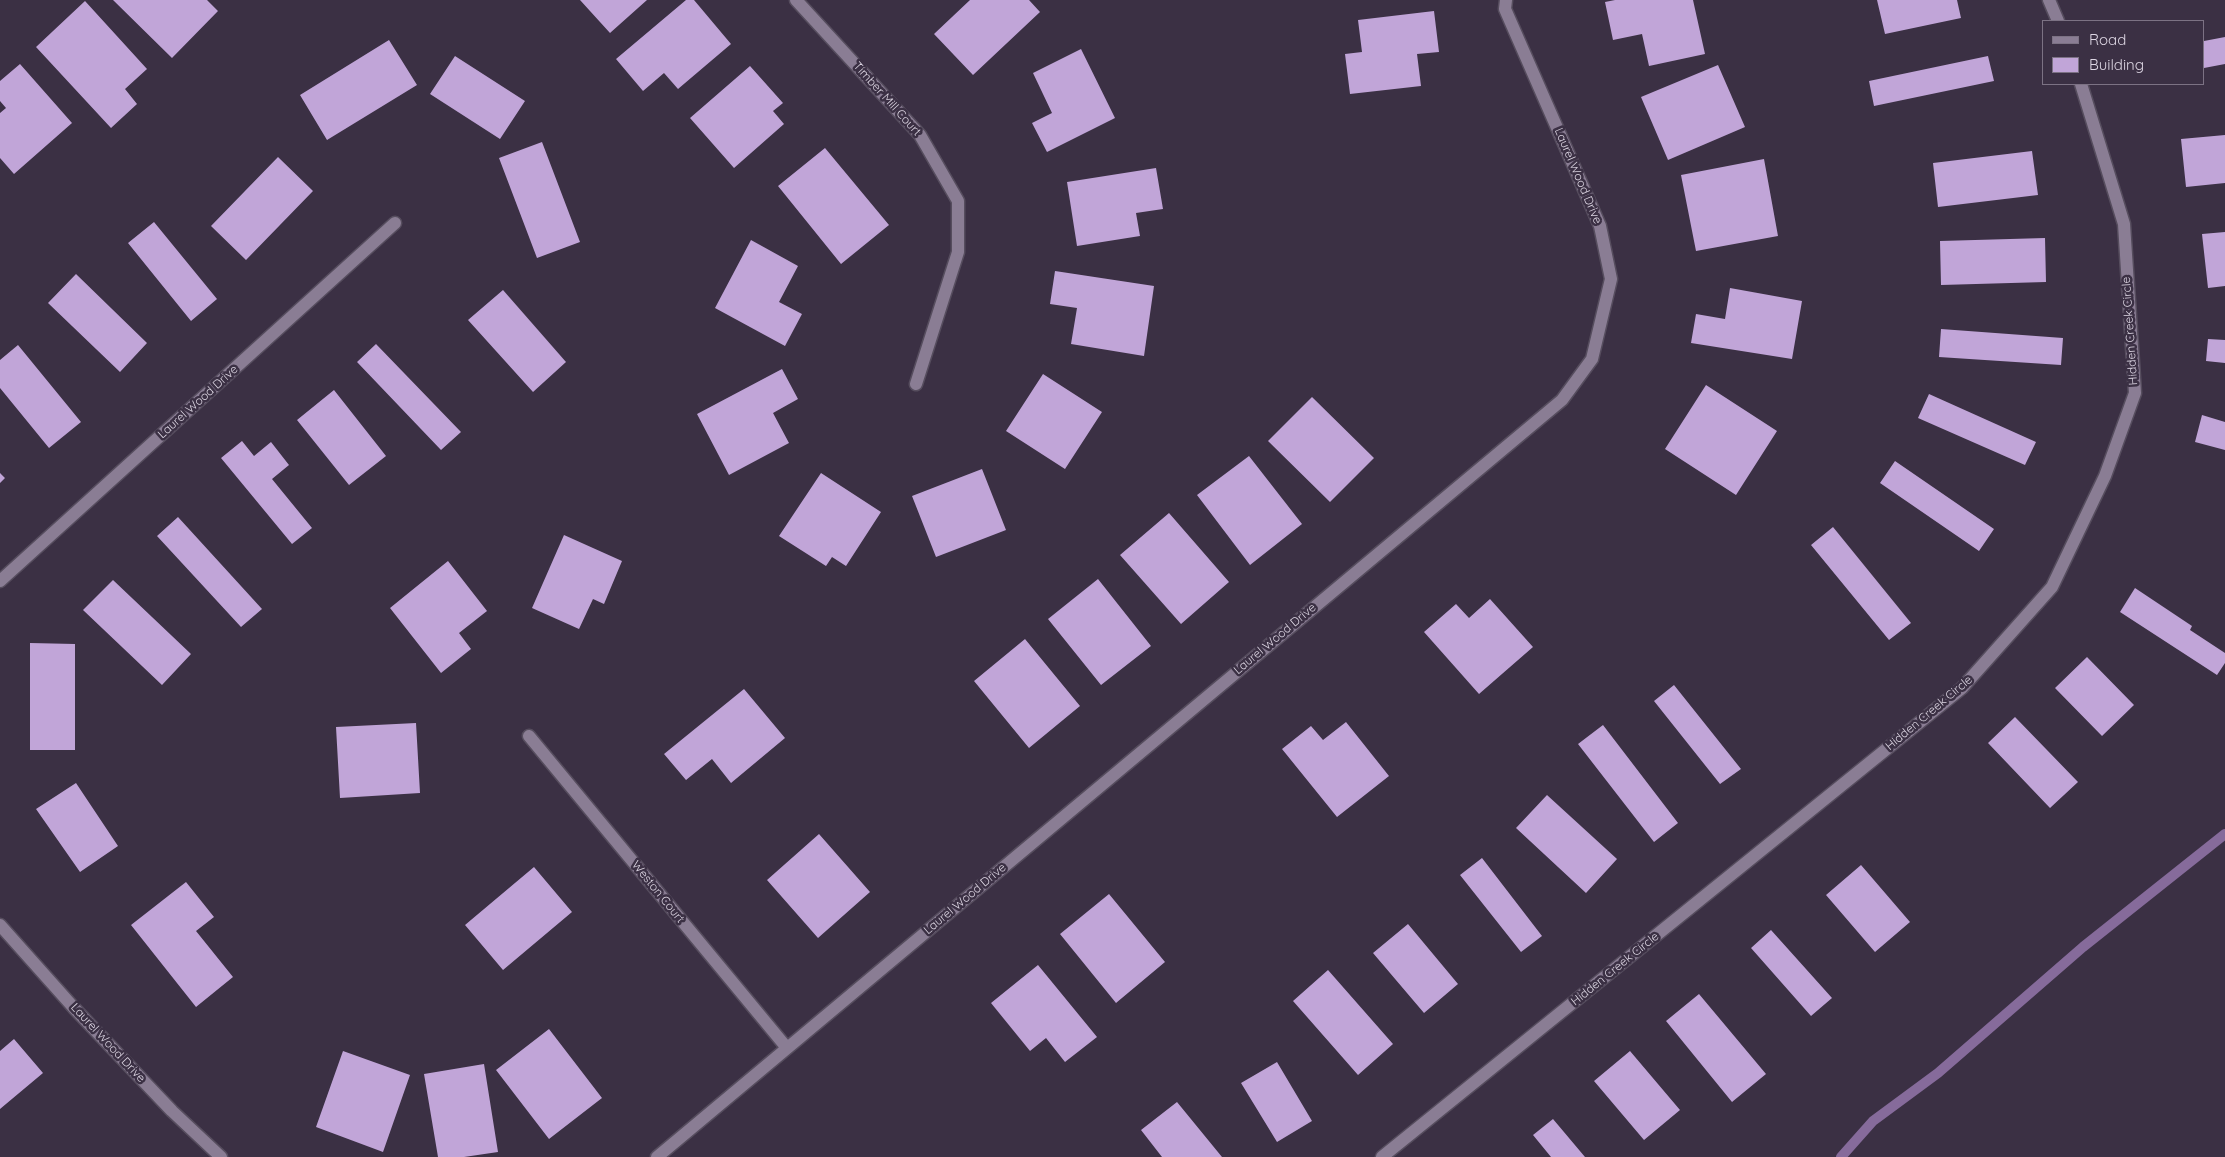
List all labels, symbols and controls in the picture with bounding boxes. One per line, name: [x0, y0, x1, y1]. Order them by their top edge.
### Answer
legend: [2042, 20, 2205, 85]
text: Road: [2089, 30, 2126, 49]
text: Building: [2089, 55, 2144, 74]
street label: Timber Mill Court: [850, 59, 924, 139]
street label: Laurel Wood Drive: [1551, 126, 1605, 226]
street label: Hidden Creek Circle: [2119, 276, 2141, 386]
street label: Laurel Wood Drive: [155, 362, 241, 442]
street label: Laurel Wood Drive: [1231, 600, 1319, 678]
street label: Hidden Creek Circle: [1883, 673, 1975, 753]
street label: Weston Court: [629, 858, 687, 926]
street label: Laurel Wood Drive: [921, 860, 1009, 938]
street label: Hidden Creek Circle: [1568, 929, 1662, 1009]
street label: Laurel Wood Drive: [68, 1000, 148, 1086]

